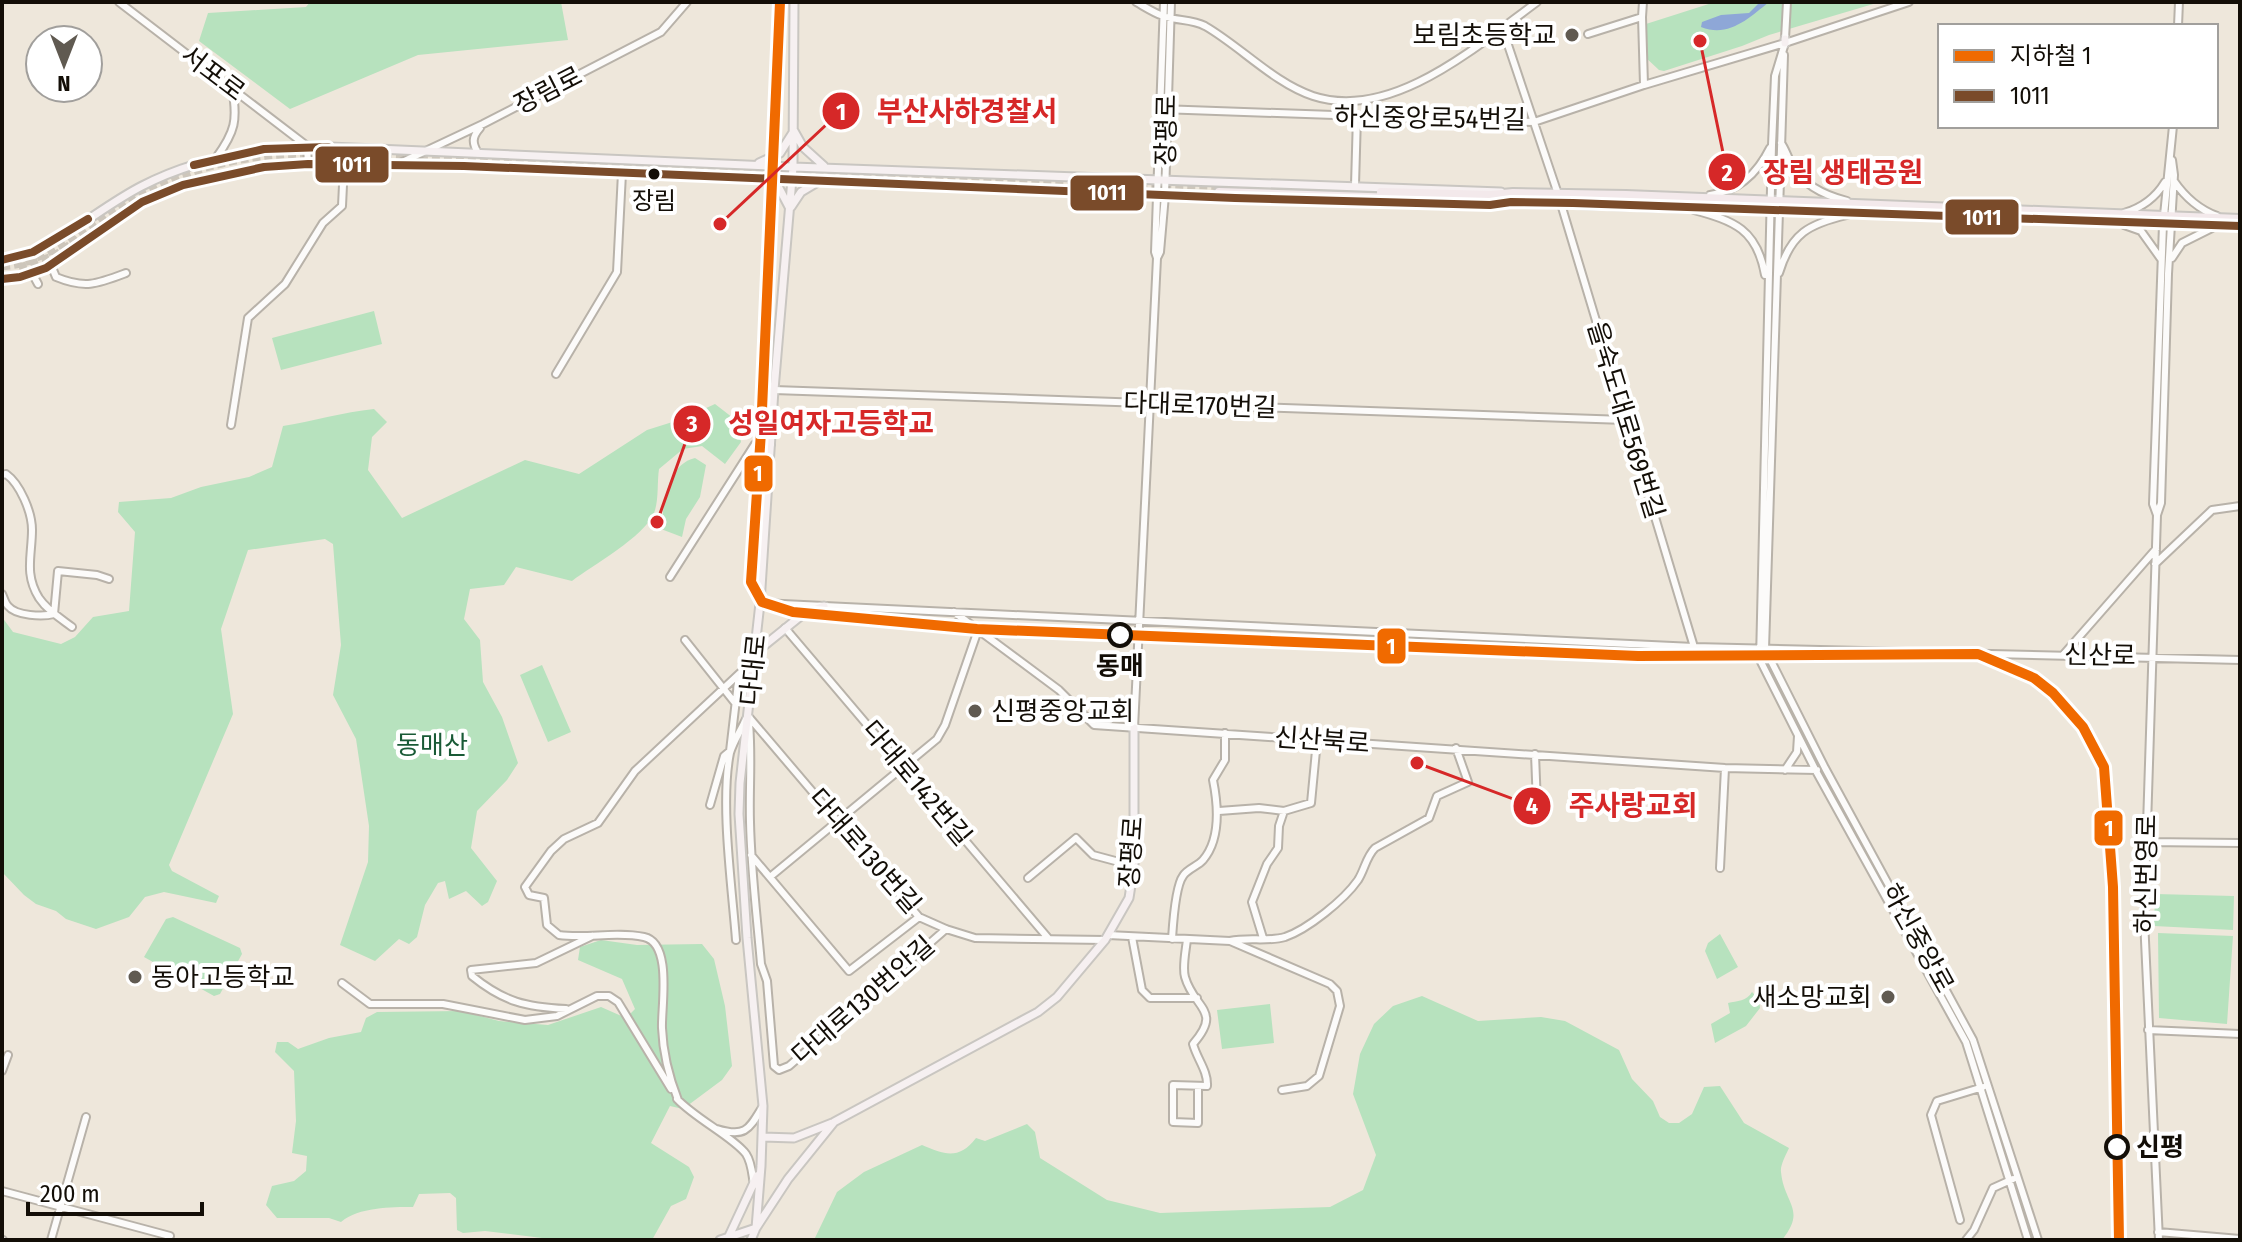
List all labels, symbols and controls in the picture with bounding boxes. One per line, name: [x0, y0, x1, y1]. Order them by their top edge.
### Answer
place label: 보림초등학교: [1412, 20, 1556, 51]
north arrow: [24, 24, 104, 104]
legend: [1938, 24, 2218, 128]
marker: 보림초등학교: [1563, 26, 1581, 44]
street label: 서포로: [175, 39, 251, 107]
text: 지하철 1: [2010, 42, 2091, 70]
street label: 장림로: [509, 60, 587, 121]
text: N: [57, 70, 71, 97]
text: 1011: [2010, 82, 2050, 110]
callout: 부산사하경찰서: [821, 85, 1073, 137]
street label: 장평로: [1150, 94, 1183, 166]
text: 부산사하경찰서: [877, 95, 1057, 128]
text: 1: [836, 98, 846, 126]
street label: 하신중앙로54번길: [1334, 101, 1526, 136]
line badge: 1011: [314, 145, 390, 184]
callout: 장림 생태공원: [1707, 146, 1940, 198]
text: 1011: [332, 151, 372, 178]
text: 장림 생태공원: [1763, 156, 1923, 189]
text: 2: [1720, 159, 1733, 187]
marker: 장림: [646, 166, 662, 182]
line badge: 1011: [1069, 174, 1145, 212]
text: 1011: [1087, 179, 1127, 206]
place label: 장림: [632, 187, 676, 215]
line badge: 1011: [1944, 198, 2020, 236]
text: 1011: [1962, 204, 2002, 231]
street label: 을숙도대로569번길: [1581, 318, 1670, 522]
street label: 다대로170번길: [1123, 387, 1277, 424]
callout: 성일여자고등학교: [672, 398, 951, 450]
text: 성일여자고등학교: [728, 407, 934, 440]
text: 3: [685, 410, 698, 438]
line badge: 1: [743, 454, 774, 493]
text: 1: [753, 460, 763, 487]
marker: 동매: [1108, 623, 1132, 647]
line badge: 1: [1376, 627, 1407, 665]
street label: 다대로: [734, 633, 773, 707]
text: 1: [1386, 633, 1396, 660]
street label: 신산로: [2064, 639, 2136, 672]
place label: 동매: [1096, 651, 1144, 682]
place label: 신평중앙교회: [991, 696, 1135, 727]
marker: 신평중앙교회: [966, 702, 984, 720]
street label: 다대로142번길: [855, 715, 978, 852]
street label: 신산북로: [1273, 722, 1371, 759]
park label: 동매산: [396, 730, 468, 761]
callout: 주사랑교회: [1512, 780, 1713, 832]
street label: 다대로130번길: [802, 783, 927, 920]
text: 주사랑교회: [1569, 789, 1697, 822]
text: 4: [1526, 792, 1538, 820]
line badge: 1: [2093, 809, 2124, 847]
street label: 하신번영로: [2130, 814, 2163, 934]
street label: 장평로: [1114, 815, 1149, 889]
text: 1: [2104, 815, 2114, 842]
street label: 하신중앙로: [1875, 878, 1960, 998]
street label: 다대로130번안길: [786, 930, 941, 1071]
place label: 동아고등학교: [151, 962, 295, 993]
marker: 동아고등학교: [126, 968, 144, 986]
place label: 새소망교회: [1752, 982, 1872, 1013]
marker: 새소망교회: [1879, 988, 1897, 1006]
place label: 신평: [2136, 1132, 2184, 1163]
marker: 신평: [2105, 1135, 2129, 1159]
scale bar: [28, 1166, 202, 1216]
text: 200 m: [40, 1180, 100, 1208]

